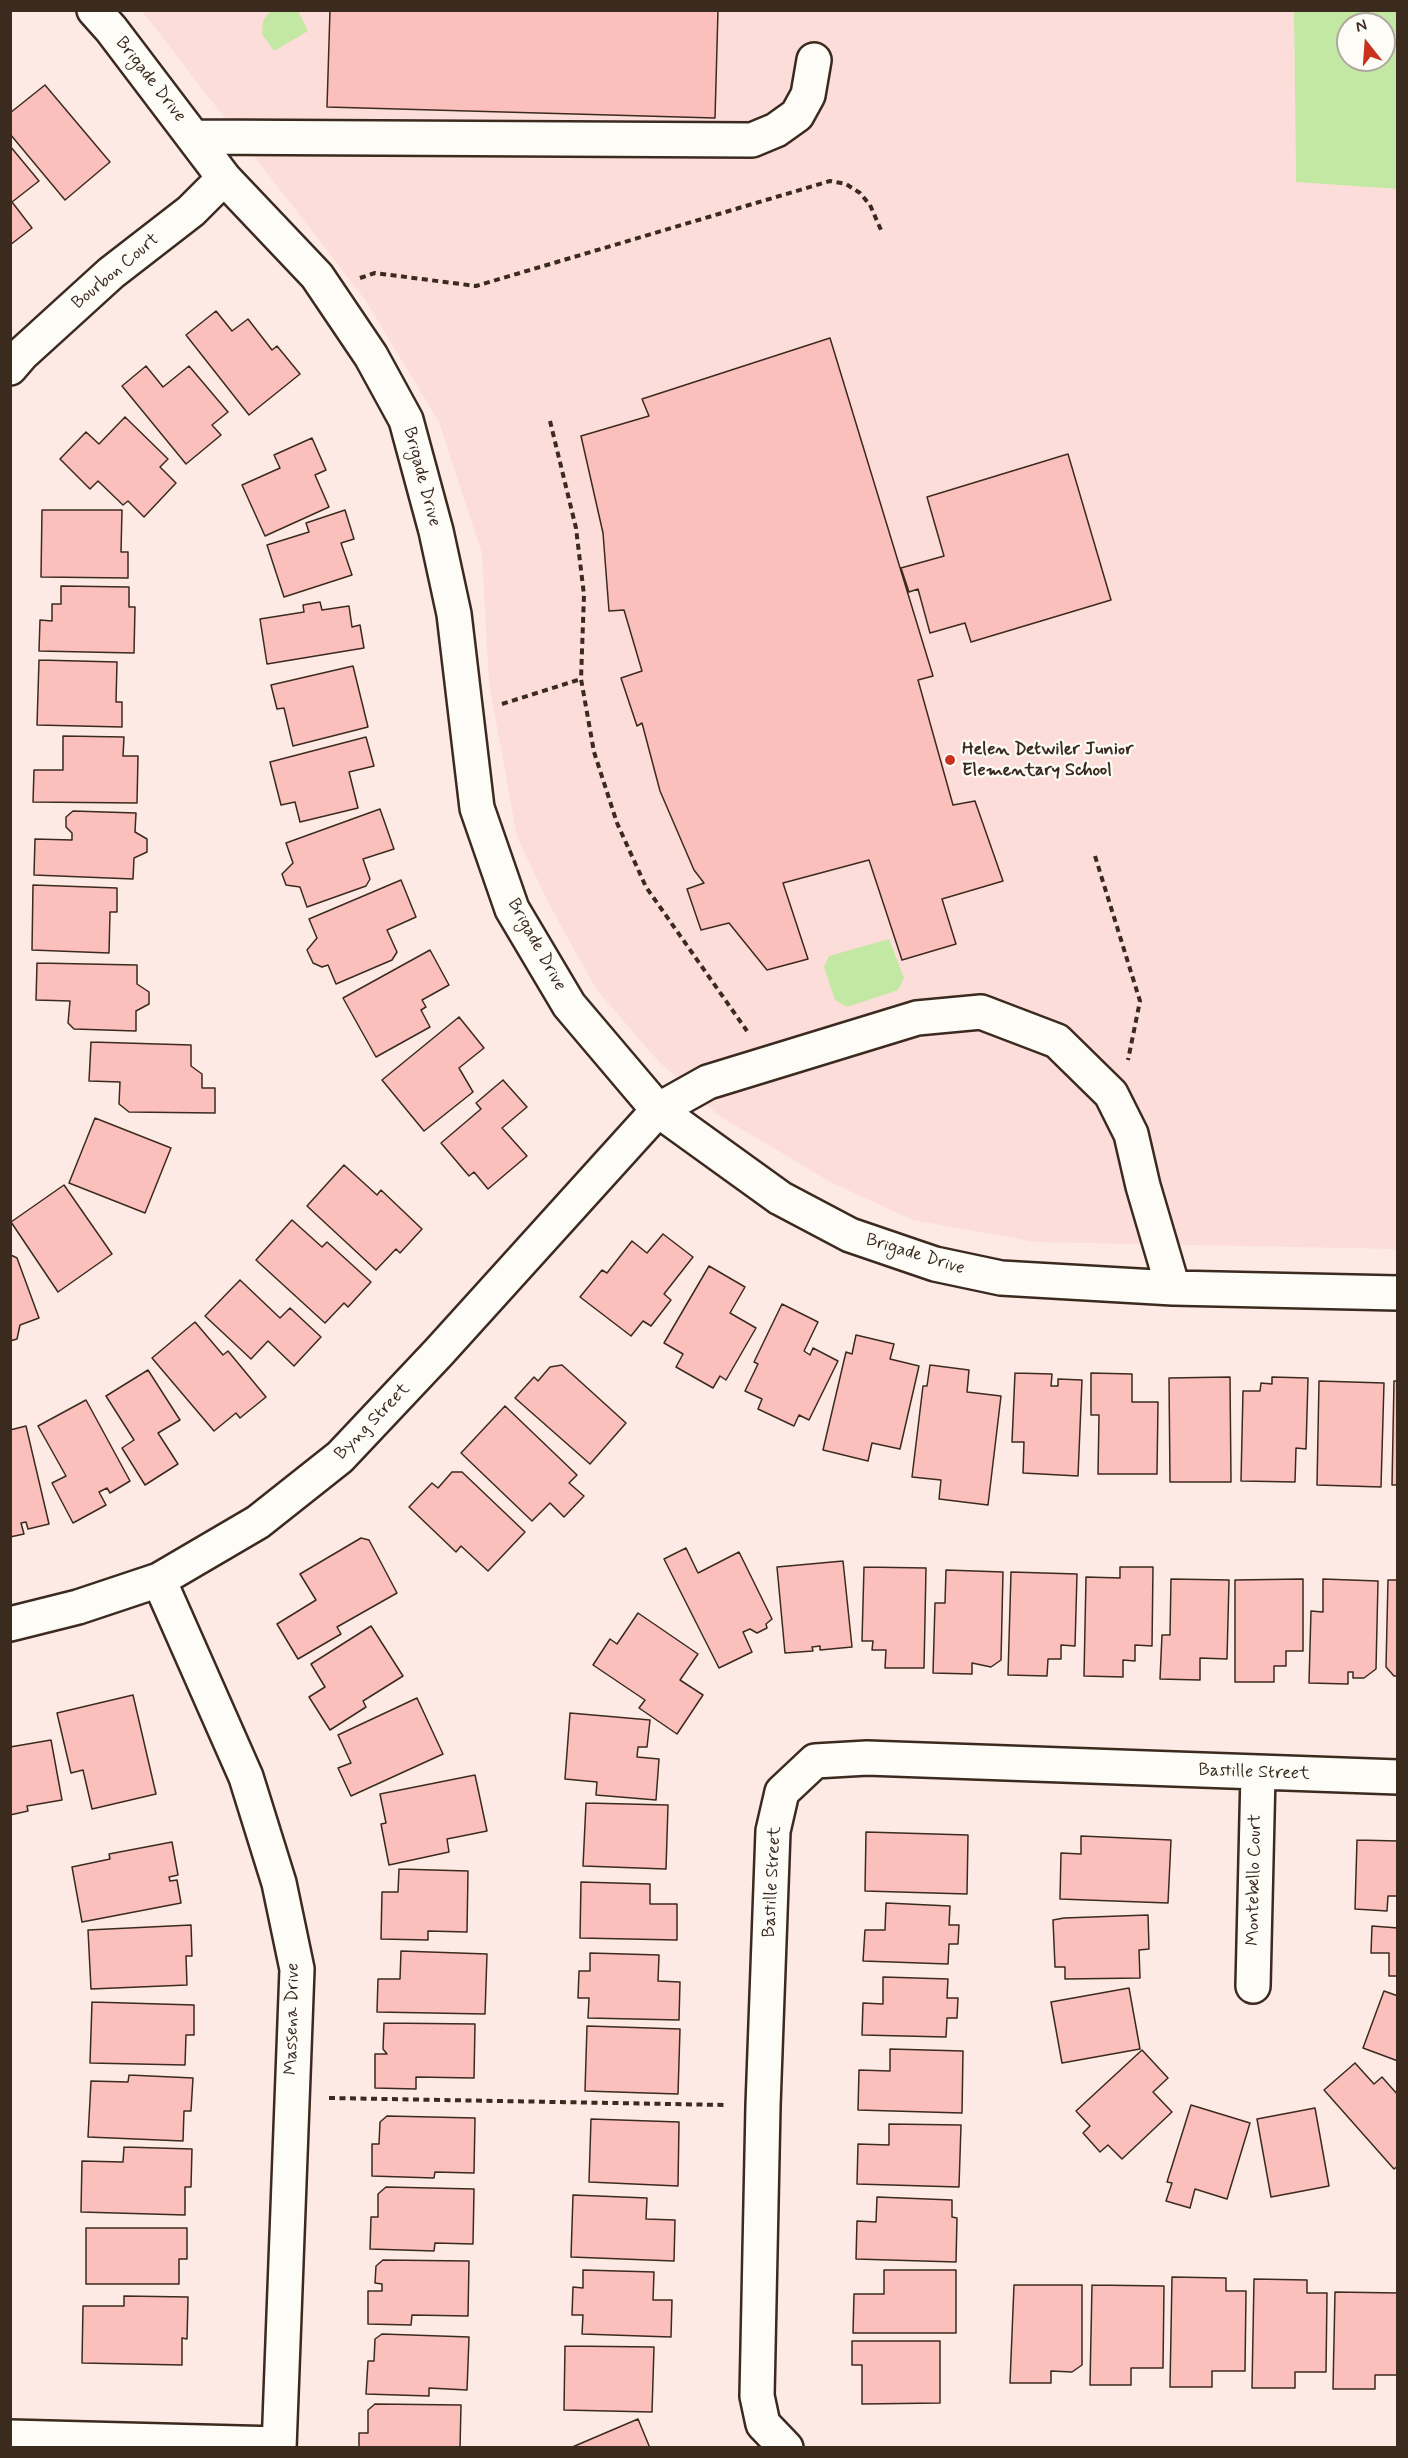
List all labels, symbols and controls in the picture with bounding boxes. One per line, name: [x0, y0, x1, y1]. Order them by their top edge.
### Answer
north arrow: [1336, 12, 1396, 72]
text: N: [1353, 15, 1369, 38]
street label: Brigade Drive: [110, 33, 190, 127]
street label: Bourbon Court: [68, 229, 164, 315]
street label: Brigade Drive: [397, 425, 445, 529]
place label: Helen Detwiler Junior Elementary School: [962, 739, 1133, 782]
marker: Helen Detwiler Junior Elementary School: [943, 753, 957, 767]
street label: Brigade Drive: [502, 895, 570, 995]
street label: Brigade Drive: [863, 1230, 967, 1280]
street label: Byng Street: [331, 1379, 415, 1465]
street label: Bastille Street: [1198, 1760, 1310, 1786]
street label: Montebello Court: [1243, 1814, 1267, 1946]
street label: Bastille Street: [759, 1826, 787, 1938]
street label: Massena Drive: [281, 1963, 305, 2075]

